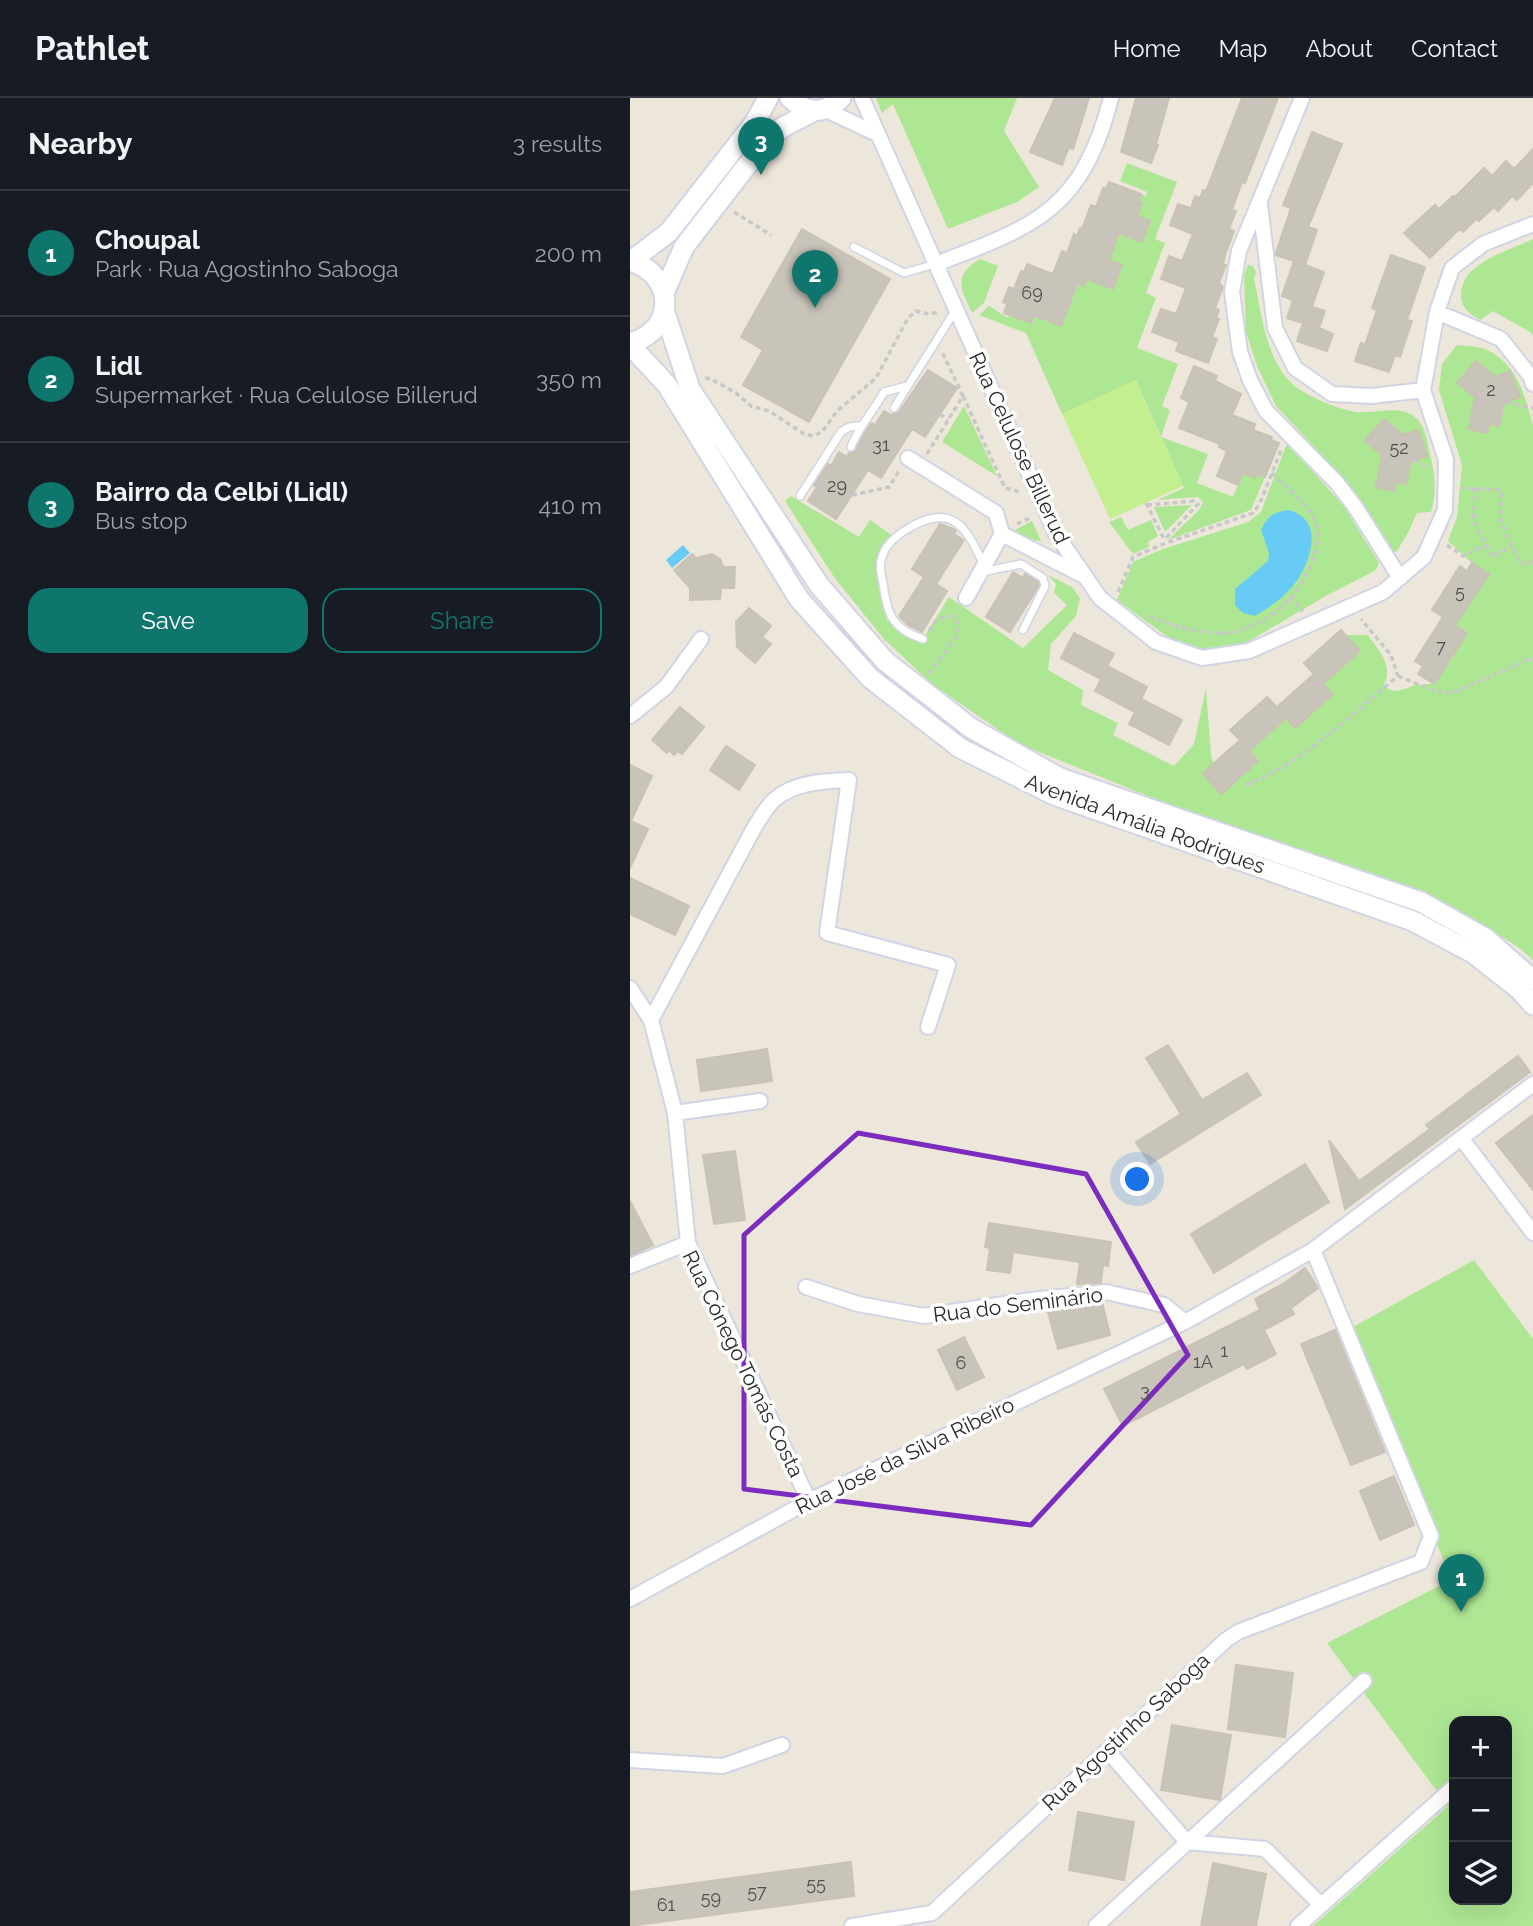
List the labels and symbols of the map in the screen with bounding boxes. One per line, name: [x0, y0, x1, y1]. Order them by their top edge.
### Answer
pin: 3: [738, 117, 784, 175]
pin: 2: [792, 250, 838, 308]
house number: 69: [1021, 282, 1043, 303]
street label: Rua Celulose Billerud: [964, 348, 1075, 548]
house number: 2: [1486, 379, 1496, 400]
house number: 31: [872, 434, 890, 455]
house number: 52: [1389, 437, 1409, 458]
house number: 29: [827, 475, 847, 496]
house number: 5: [1455, 581, 1465, 602]
house number: 7: [1436, 636, 1446, 657]
street label: Avenida Amália Rodrigues: [1022, 768, 1269, 879]
your location: [1120, 1162, 1154, 1196]
street label: Rua Cónego Tomás Costa: [678, 1246, 809, 1481]
street label: Rua do Seminário: [932, 1282, 1104, 1327]
house number: 1: [1220, 1340, 1228, 1361]
house number: 1A: [1193, 1351, 1213, 1372]
house number: 6: [956, 1352, 967, 1373]
house number: 3: [1140, 1380, 1150, 1401]
street label: Rua José da Silva Ribeiro: [791, 1392, 1018, 1519]
pin: 1: [1438, 1554, 1484, 1612]
street label: Rua Agostinho Saboga: [1037, 1648, 1215, 1816]
house number: 55: [806, 1873, 826, 1894]
house number: 57: [747, 1881, 767, 1902]
house number: 59: [701, 1887, 721, 1908]
house number: 61: [657, 1894, 676, 1915]

